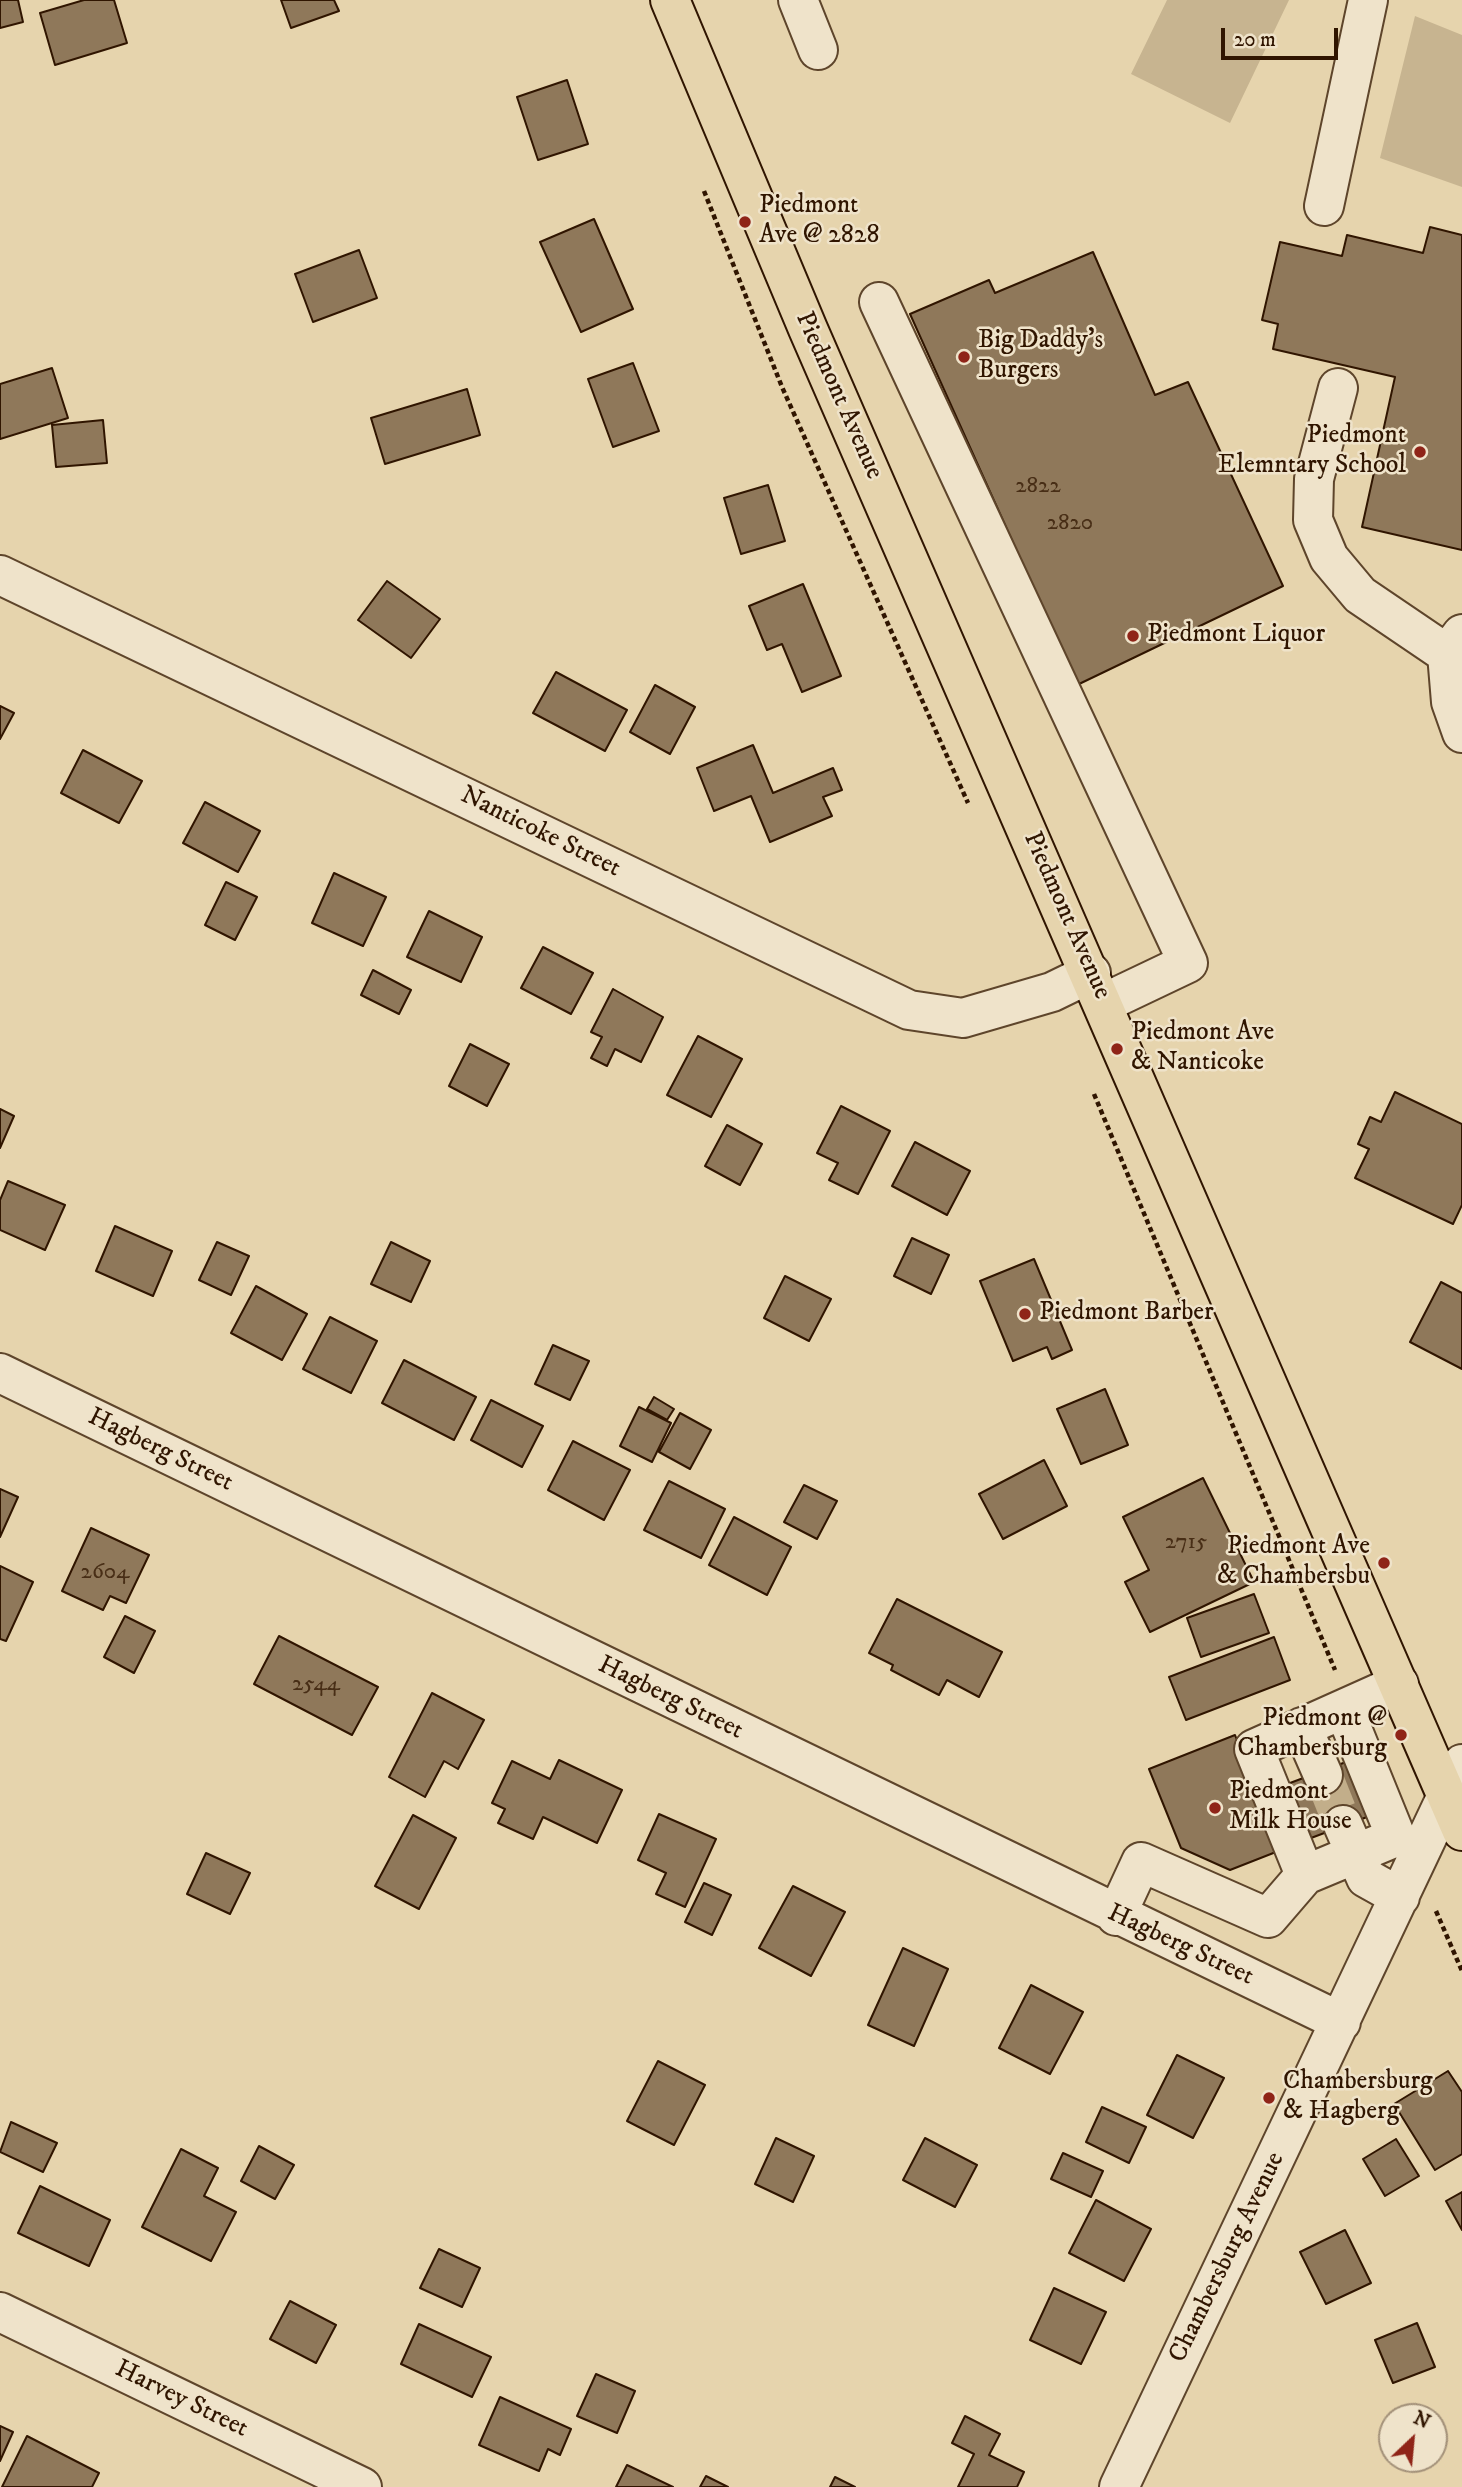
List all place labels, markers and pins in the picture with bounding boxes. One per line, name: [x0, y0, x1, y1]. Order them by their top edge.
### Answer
place label: Piedmont Ave @ 2828: [759, 191, 880, 252]
marker: Piedmont Ave @ 2828: [737, 214, 753, 230]
place label: Big Daddy's Burgers: [978, 326, 1103, 388]
marker: Big Daddy's Burgers: [956, 349, 972, 365]
place label: Piedmont Elemntary School: [1218, 421, 1406, 482]
marker: Piedmont Elemntary School: [1412, 444, 1428, 460]
place label: Piedmont Liquor: [1147, 620, 1325, 652]
marker: Piedmont Liquor: [1125, 628, 1141, 644]
place label: Piedmont Ave & Nanticoke: [1131, 1018, 1274, 1080]
marker: Piedmont Ave & Nanticoke: [1109, 1041, 1125, 1057]
place label: Piedmont Barber: [1039, 1298, 1214, 1330]
marker: Piedmont Barber: [1017, 1306, 1033, 1322]
place label: Piedmont Ave & Chambersbu: [1217, 1532, 1370, 1594]
marker: Piedmont Ave & Chambersbu: [1376, 1555, 1392, 1571]
place label: Piedmont @ Chambersburg: [1237, 1704, 1387, 1766]
marker: Piedmont @ Chambersburg: [1393, 1727, 1409, 1743]
place label: Piedmont Milk House: [1229, 1777, 1352, 1839]
marker: Piedmont Milk House: [1207, 1800, 1223, 1816]
place label: Chambersburg & Hagberg: [1283, 2067, 1433, 2128]
marker: Chambersburg & Hagberg: [1261, 2090, 1277, 2106]

